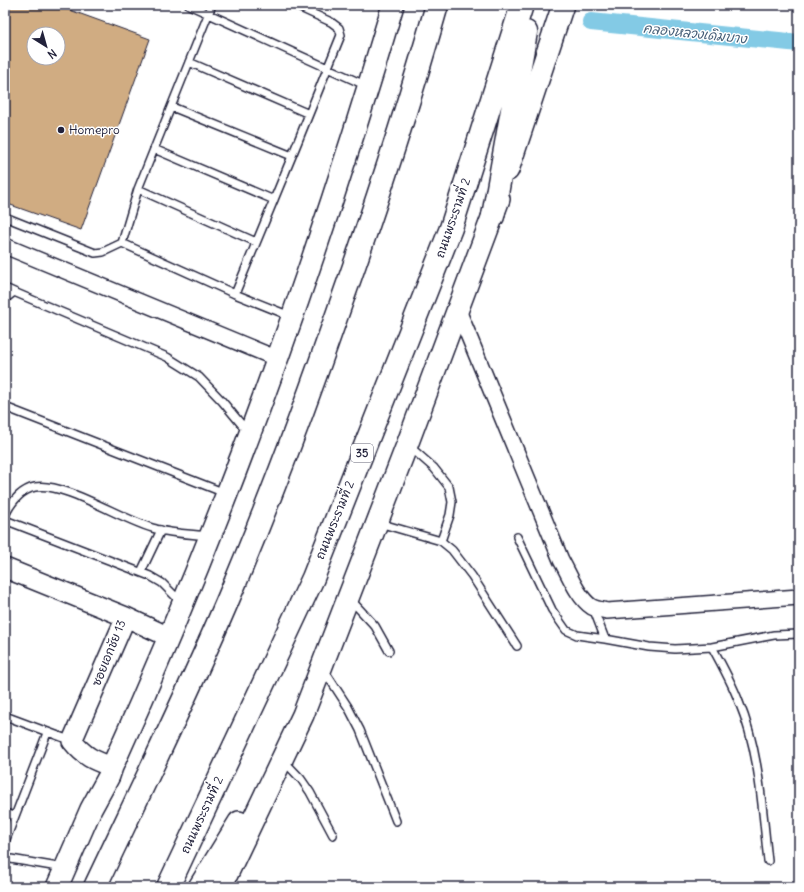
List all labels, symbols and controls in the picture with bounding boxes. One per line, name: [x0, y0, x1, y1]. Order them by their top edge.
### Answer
water label: คลองหลวงเดิมบาง: [642, 20, 749, 48]
north arrow: [26, 26, 66, 66]
text: N: [45, 46, 59, 62]
place label: Homepro: [69, 122, 120, 137]
marker: Homepro: [56, 125, 66, 135]
street label: ถนนพระรามที่ 2: [429, 175, 473, 260]
road number: 35: [351, 444, 373, 462]
street label: ถนนพระรามที่ 2: [309, 477, 357, 561]
street label: ซอยเอกชัย 13: [88, 617, 129, 688]
street label: ถนนพระรามที่ 2: [174, 772, 226, 856]

